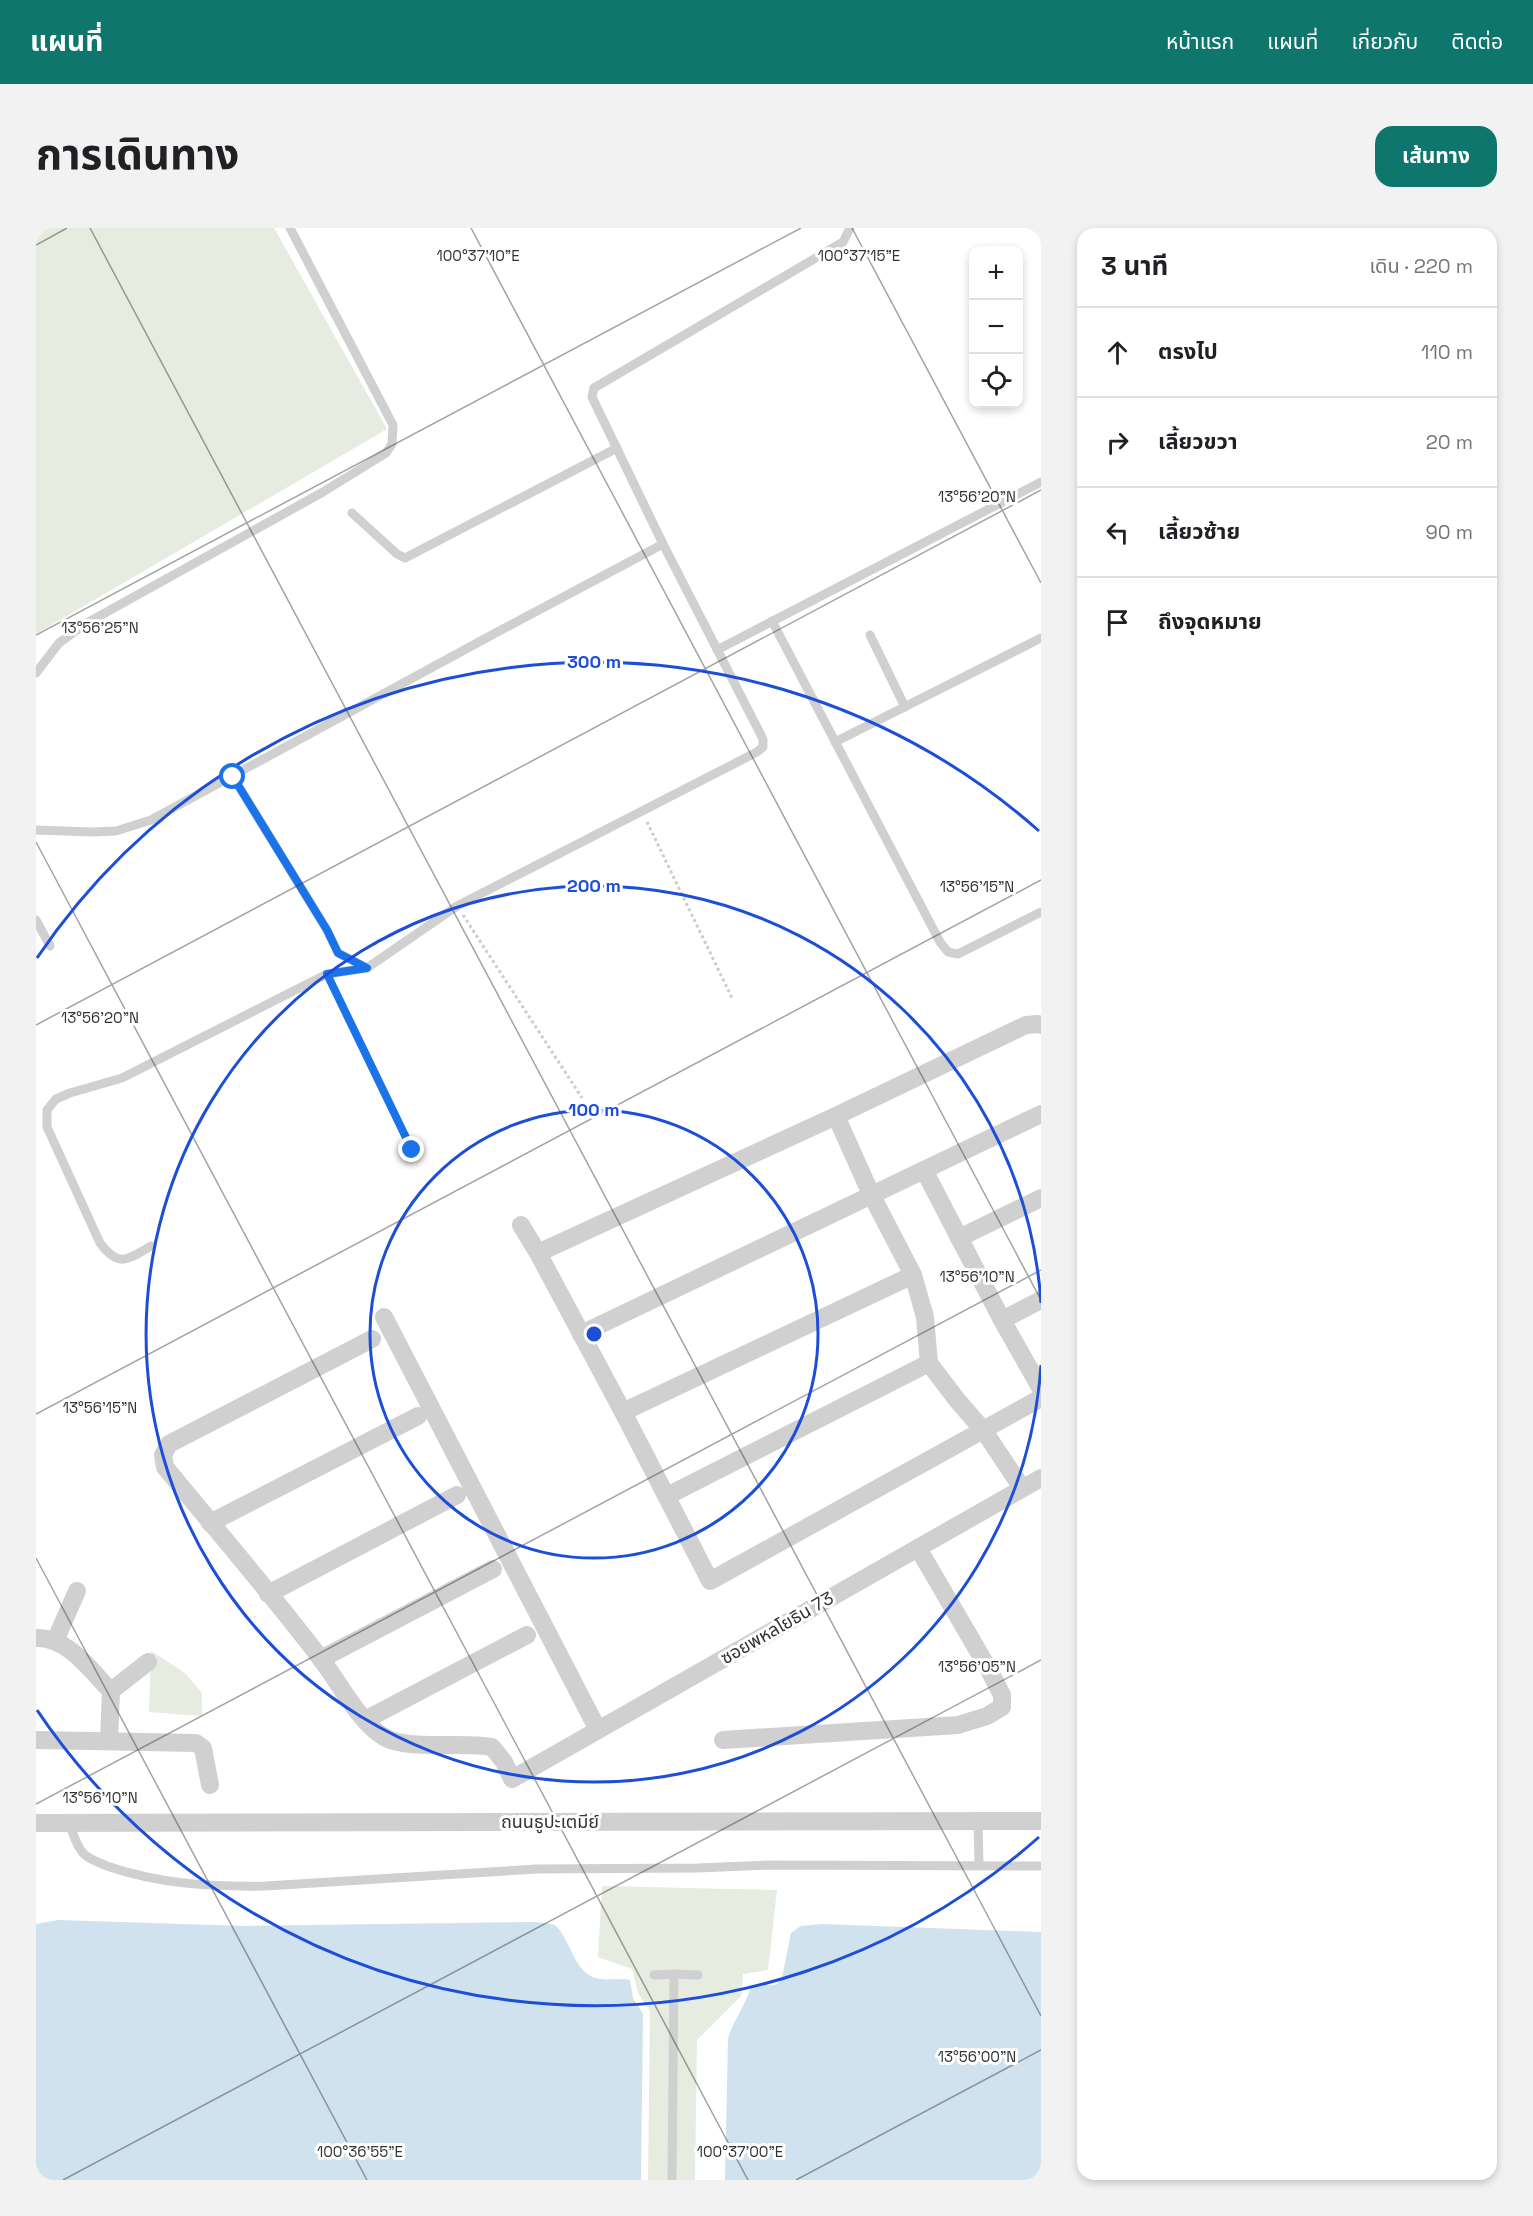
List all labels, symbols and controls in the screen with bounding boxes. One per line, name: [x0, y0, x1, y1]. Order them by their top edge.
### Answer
text: แผนที่: [30, 23, 103, 59]
text: หน้าแรก: [1166, 28, 1234, 55]
text: แผนที่: [1267, 28, 1318, 55]
text: เกี่ยวกับ: [1351, 28, 1418, 55]
text: ติดต่อ: [1451, 28, 1503, 55]
button: เส้นทาง: [1375, 126, 1497, 187]
text: การเดินทาง: [36, 128, 239, 181]
text: 100°37'10"E: [436, 246, 520, 265]
text: 100°37'15"E: [818, 246, 900, 265]
map controls: [969, 246, 1023, 408]
button: +: [969, 246, 1023, 300]
text: 3 นาที: [1101, 249, 1168, 283]
text: เดิน · 220 m: [1369, 253, 1473, 279]
button: −: [969, 300, 1023, 354]
icon: ahead: [1101, 336, 1134, 369]
text: ตรงไป: [1158, 337, 1218, 365]
text: 110 m: [1421, 339, 1473, 365]
button: locate: [969, 354, 1023, 408]
icon: right: [1101, 426, 1134, 459]
text: เลี้ยวขวา: [1158, 427, 1238, 455]
text: 20 m: [1426, 429, 1473, 455]
text: 13°56'20"N: [938, 487, 1016, 506]
icon: left: [1101, 516, 1134, 549]
text: เลี้ยวซ้าย: [1158, 517, 1240, 545]
text: 90 m: [1426, 519, 1473, 545]
icon: arrive: [1101, 606, 1134, 639]
text: ถึงจุดหมาย: [1158, 607, 1262, 635]
text: 13°56'25"N: [61, 618, 139, 637]
text: 300 m: [567, 650, 621, 673]
route start: [219, 763, 245, 789]
text: 200 m: [567, 874, 621, 897]
text: 13°56'15"N: [940, 877, 1014, 896]
text: 13°56'20"N: [61, 1008, 139, 1027]
text: 100 m: [568, 1098, 620, 1121]
route end: [398, 1136, 424, 1162]
text: 13°56'10"N: [939, 1267, 1015, 1286]
centre of rings: [584, 1324, 604, 1344]
text: 13°56'15"N: [63, 1398, 137, 1417]
street label: ซอยพหลโยธิน 73: [716, 1586, 837, 1669]
text: 13°56'05"N: [938, 1657, 1016, 1676]
text: 13°56'10"N: [62, 1788, 138, 1807]
street label: ถนนธูปะเตมีย์: [501, 1810, 599, 1834]
text: 13°56'00"N: [938, 2047, 1016, 2066]
text: 100°36'55"E: [317, 2142, 403, 2161]
text: 100°37'00"E: [697, 2142, 783, 2161]

